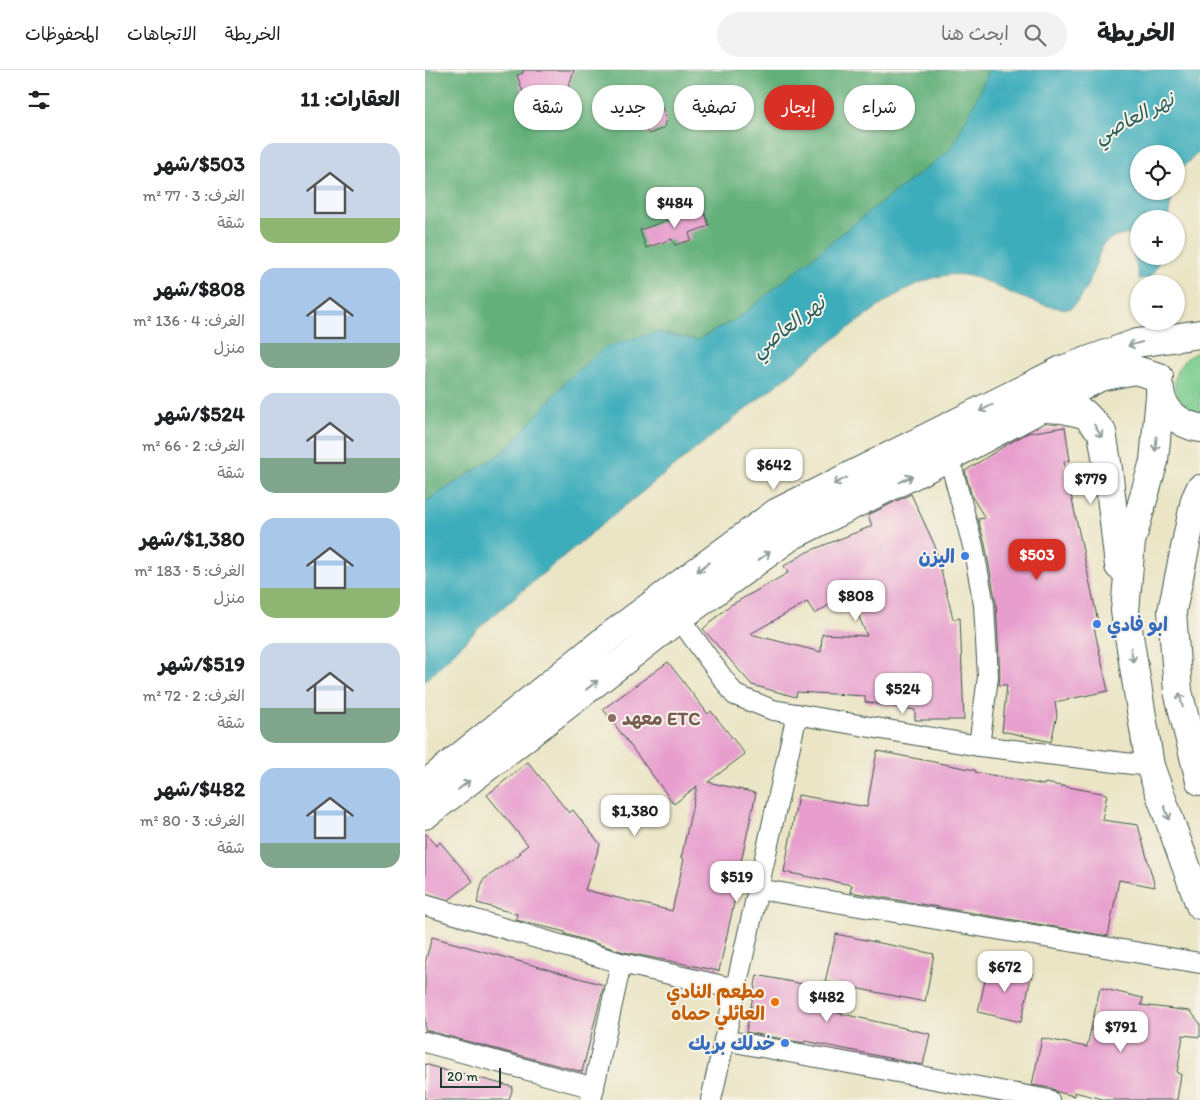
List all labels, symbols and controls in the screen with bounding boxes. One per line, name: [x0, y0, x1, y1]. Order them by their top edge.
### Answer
search box: [717, 12, 1067, 57]
text: الخريطة: [1097, 18, 1175, 47]
icon: search: [1021, 21, 1049, 49]
text: ابحث هنا: [941, 22, 1009, 45]
text: المحفوظات: [25, 23, 99, 45]
text: الاتجاهات: [127, 23, 197, 45]
text: الخريطة: [225, 23, 281, 45]
chip: شقة: [514, 85, 582, 130]
chip: جديد: [592, 85, 664, 130]
chip: تصفية: [674, 85, 754, 130]
chip: إيجار: [764, 85, 834, 130]
chip: شراء: [844, 85, 915, 130]
water label: نهر العاصي: [1090, 85, 1183, 153]
icon: filters: [25, 86, 53, 114]
text: العقارات: 11: [300, 86, 400, 111]
map controls: [1130, 145, 1185, 330]
button: locate: [1130, 145, 1185, 200]
text: $503/شهر: [155, 151, 245, 176]
icon: home: [300, 163, 360, 223]
text: الغرف: 3 · 77 m²: [143, 186, 245, 205]
pin: $484: [645, 186, 705, 229]
text: $484: [657, 193, 693, 212]
button: +: [1130, 210, 1185, 265]
text: شقة: [217, 213, 245, 232]
button: −: [1130, 275, 1185, 330]
text: $808/شهر: [155, 276, 245, 301]
icon: home: [300, 288, 360, 348]
water label: نهر العاصي: [746, 289, 836, 366]
text: الغرف: 4 · 136 m²: [133, 311, 245, 330]
text: منزل: [213, 338, 245, 357]
one-way arrow: [1127, 340, 1143, 350]
text: $524/شهر: [156, 401, 245, 426]
one-way arrow: [979, 404, 994, 413]
icon: home: [300, 413, 360, 473]
one-way arrow: [1093, 424, 1104, 438]
text: الغرف: 2 · 66 m²: [142, 436, 245, 455]
one-way arrow: [1151, 436, 1161, 452]
pin: $642: [744, 448, 804, 491]
text: $642: [757, 455, 791, 474]
pin: $779: [1061, 462, 1121, 505]
text: شقة: [217, 463, 245, 482]
text: $779: [1075, 469, 1107, 488]
one-way arrow: [898, 474, 913, 483]
one-way arrow: [833, 476, 848, 486]
text: $1,380/شهر: [140, 526, 245, 551]
icon: home: [300, 538, 360, 598]
pin: $503: [1007, 538, 1067, 581]
place label: اليزن: [918, 545, 955, 568]
text: $503: [1019, 545, 1055, 564]
marker: اليزن: [959, 550, 971, 562]
one-way arrow: [757, 551, 771, 561]
text: الغرف: 5 · 183 m²: [134, 561, 245, 580]
one-way arrow: [696, 562, 710, 572]
pin: $808: [826, 580, 886, 622]
text: $808: [838, 586, 874, 605]
text: منزل: [213, 588, 245, 607]
place label: ابو فادي: [1107, 613, 1168, 639]
marker: ابو فادي: [1091, 618, 1103, 630]
one-way arrow: [1127, 647, 1137, 663]
text: $519/شهر: [159, 651, 245, 676]
icon: home: [300, 663, 360, 723]
pin: $524: [873, 672, 933, 715]
text: $524: [886, 679, 920, 698]
one-way arrow: [585, 680, 598, 691]
text: الغرف: 2 · 72 m²: [143, 686, 245, 705]
one-way arrow: [1175, 692, 1185, 708]
place label: معهد ETC: [622, 707, 700, 730]
marker: معهد ETC: [606, 712, 618, 724]
text: شقة: [217, 713, 245, 732]
text: $482/شهر: [155, 776, 245, 801]
one-way arrow: [457, 779, 470, 790]
icon: home: [300, 788, 360, 848]
pin: $1,380: [594, 794, 676, 837]
text: $1,380: [612, 801, 658, 820]
one-way arrow: [1163, 805, 1172, 821]
text: الغرف: 3 · 80 m²: [140, 811, 245, 830]
text: شقة: [217, 838, 245, 857]
pin: $519: [707, 860, 767, 903]
text: $519: [721, 867, 753, 886]
pin: $672: [975, 950, 1035, 993]
text: $672: [989, 957, 1021, 976]
place label: مطعم النادي العائلي حماه: [666, 980, 765, 1030]
pin: $482: [797, 980, 857, 1023]
text: $482: [810, 987, 844, 1006]
marker: مطعم النادي العائلي حماه: [769, 996, 781, 1008]
pin: $791: [1091, 1010, 1151, 1053]
text: $791: [1105, 1017, 1137, 1036]
place label: خدلك بريك: [688, 1032, 775, 1056]
marker: خدلك بريك: [779, 1037, 791, 1049]
scale bar: [440, 1065, 501, 1088]
text: 20 m: [447, 1068, 478, 1085]

